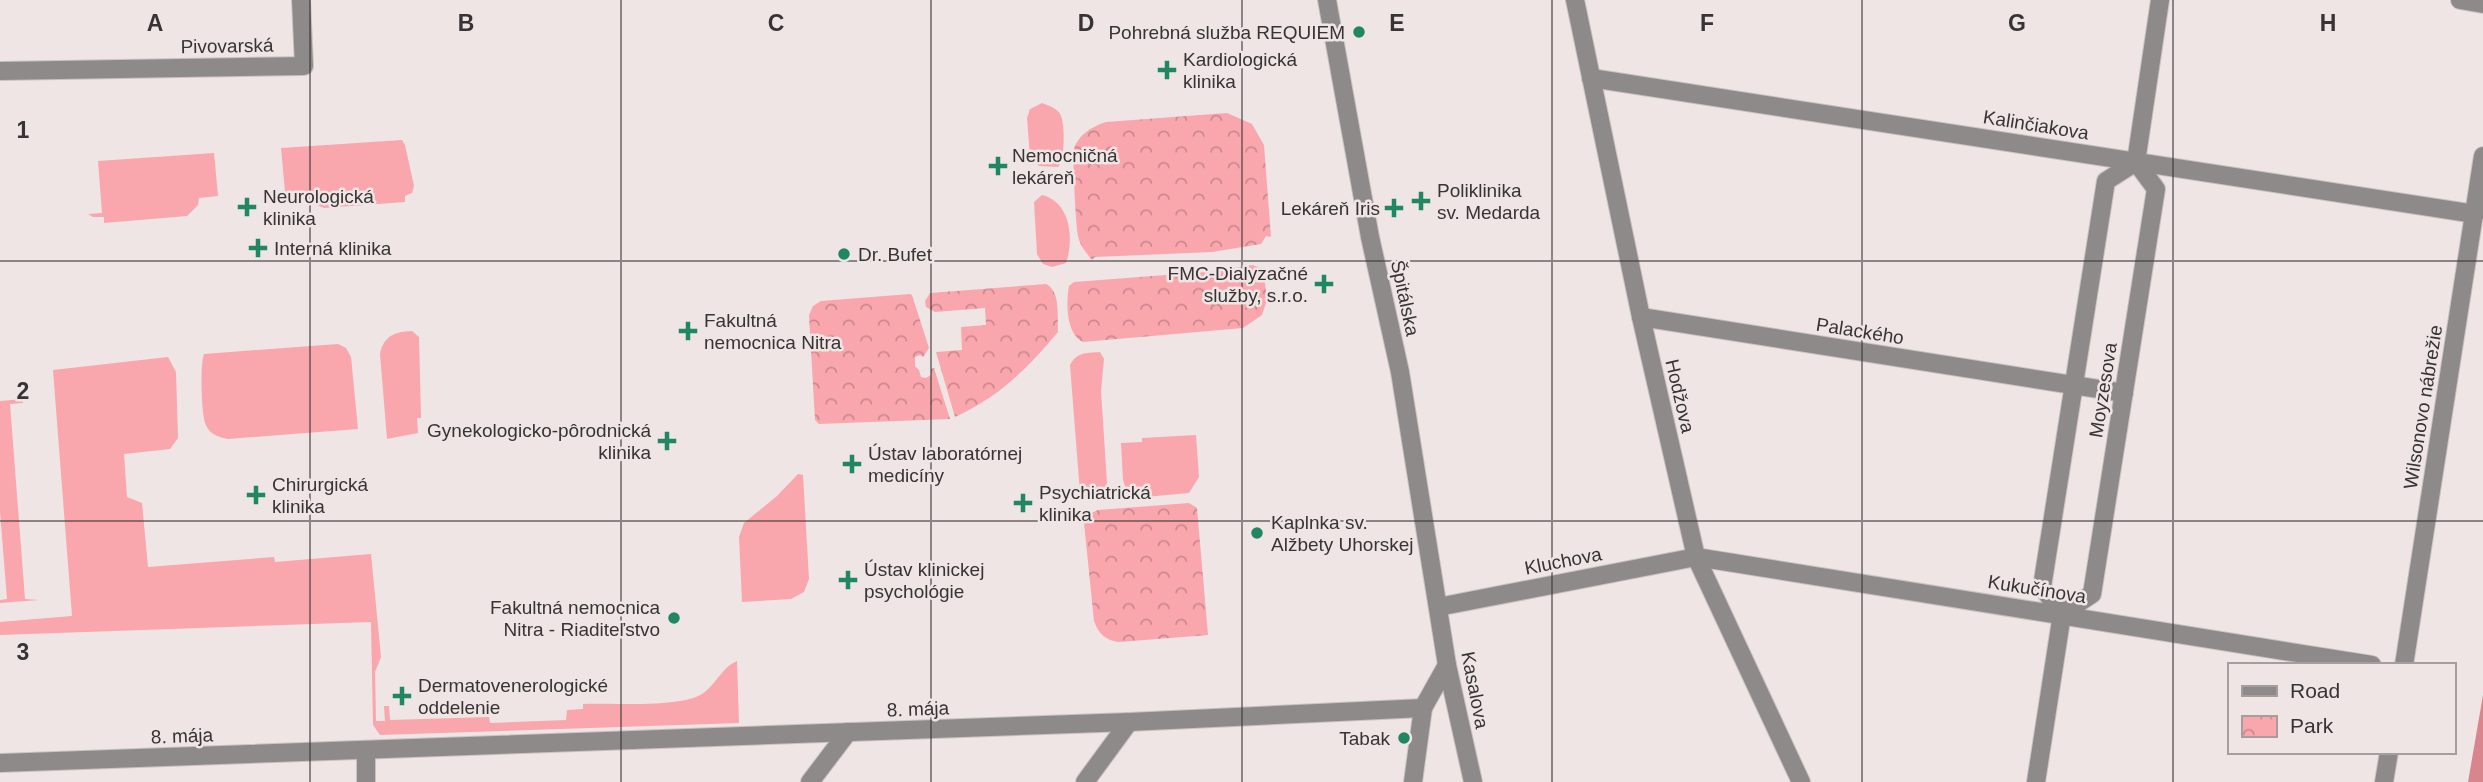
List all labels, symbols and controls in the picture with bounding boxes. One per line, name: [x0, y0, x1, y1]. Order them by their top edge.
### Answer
text: A: [147, 10, 163, 36]
text: B: [458, 10, 474, 36]
text: C: [768, 10, 784, 36]
text: D: [1078, 10, 1094, 36]
text: E: [1389, 10, 1405, 36]
text: F: [1700, 10, 1714, 36]
text: G: [2008, 10, 2026, 36]
text: H: [2320, 10, 2336, 36]
place label: Pohrebná služba REQUIEM: [1108, 22, 1345, 43]
marker: Pohrebná služba REQUIEM: [1351, 24, 1367, 40]
street label: Pivovarská: [180, 35, 274, 57]
place label: Kardiologická klinika: [1183, 49, 1297, 92]
marker: Kardiologická klinika: [1157, 60, 1177, 80]
street label: Kalinčiakova: [1982, 106, 2091, 144]
text: 1: [17, 117, 30, 143]
place label: Nemocničná lekáreň: [1012, 145, 1118, 188]
marker: Nemocničná lekáreň: [990, 158, 1006, 174]
place label: Poliklinika sv. Medarda: [1437, 180, 1541, 223]
place label: Neurologická klinika: [263, 186, 374, 229]
marker: Poliklinika sv. Medarda: [1411, 191, 1431, 211]
marker: Neurologická klinika: [237, 197, 257, 217]
place label: Lekáreň Iris: [1281, 198, 1380, 219]
marker: Lekáreň Iris: [1386, 200, 1402, 216]
marker: Interná klinika: [248, 238, 268, 258]
place label: Interná klinika: [274, 238, 392, 259]
place label: Dr. Bufet: [858, 244, 933, 265]
marker: Dr. Bufet: [836, 246, 852, 262]
street label: Špitálska: [1387, 258, 1423, 338]
place label: FMC-Dialyzačné služby, s.r.o.: [1168, 263, 1308, 306]
marker: FMC-Dialyzačné služby, s.r.o.: [1314, 274, 1334, 294]
place label: Fakultná nemocnica Nitra: [704, 310, 842, 353]
street label: Palackého: [1815, 314, 1905, 348]
marker: Fakultná nemocnica Nitra: [678, 321, 698, 341]
street label: Wilsonovo nábrežie: [2400, 323, 2446, 491]
street label: Moyzesova: [2085, 340, 2121, 439]
street label: Hodžova: [1661, 357, 1699, 435]
text: 2: [17, 378, 29, 404]
place label: Gynekologicko-pôrodnická klinika: [427, 420, 651, 463]
marker: Gynekologicko-pôrodnická klinika: [657, 431, 677, 451]
place label: Ústav laboratórnej medicíny: [868, 443, 1022, 486]
marker: Ústav laboratórnej medicíny: [842, 454, 862, 474]
place label: Chirurgická klinika: [272, 474, 369, 517]
place label: Psychiatrická klinika: [1039, 482, 1151, 525]
marker: Chirurgická klinika: [246, 485, 266, 505]
marker: Psychiatrická klinika: [1013, 493, 1033, 513]
place label: Kaplnka sv. Alžbety Uhorskej: [1271, 512, 1414, 555]
marker: Kaplnka sv. Alžbety Uhorskej: [1249, 525, 1265, 541]
street label: Kluchova: [1523, 543, 1604, 579]
place label: Ústav klinickej psychológie: [864, 559, 984, 602]
marker: Ústav klinickej psychológie: [838, 570, 858, 590]
street label: Kukučínova: [1986, 571, 2088, 607]
place label: Fakultná nemocnica Nitra - Riaditeľstvo: [490, 597, 660, 640]
marker: Fakultná nemocnica Nitra - Riaditeľstvo: [666, 610, 682, 626]
text: 3: [17, 639, 29, 665]
street label: Kasalova: [1457, 650, 1493, 731]
legend: [2228, 663, 2455, 754]
place label: Dermatovenerologické oddelenie: [418, 675, 608, 718]
text: Road: [2290, 679, 2340, 702]
marker: Dermatovenerologické oddelenie: [392, 686, 412, 706]
street label: 8. mája: [886, 697, 950, 721]
text: Park: [2290, 714, 2334, 737]
street label: 8. mája: [150, 724, 214, 748]
place label: Tabak: [1339, 728, 1390, 749]
marker: Tabak: [1396, 730, 1412, 746]

